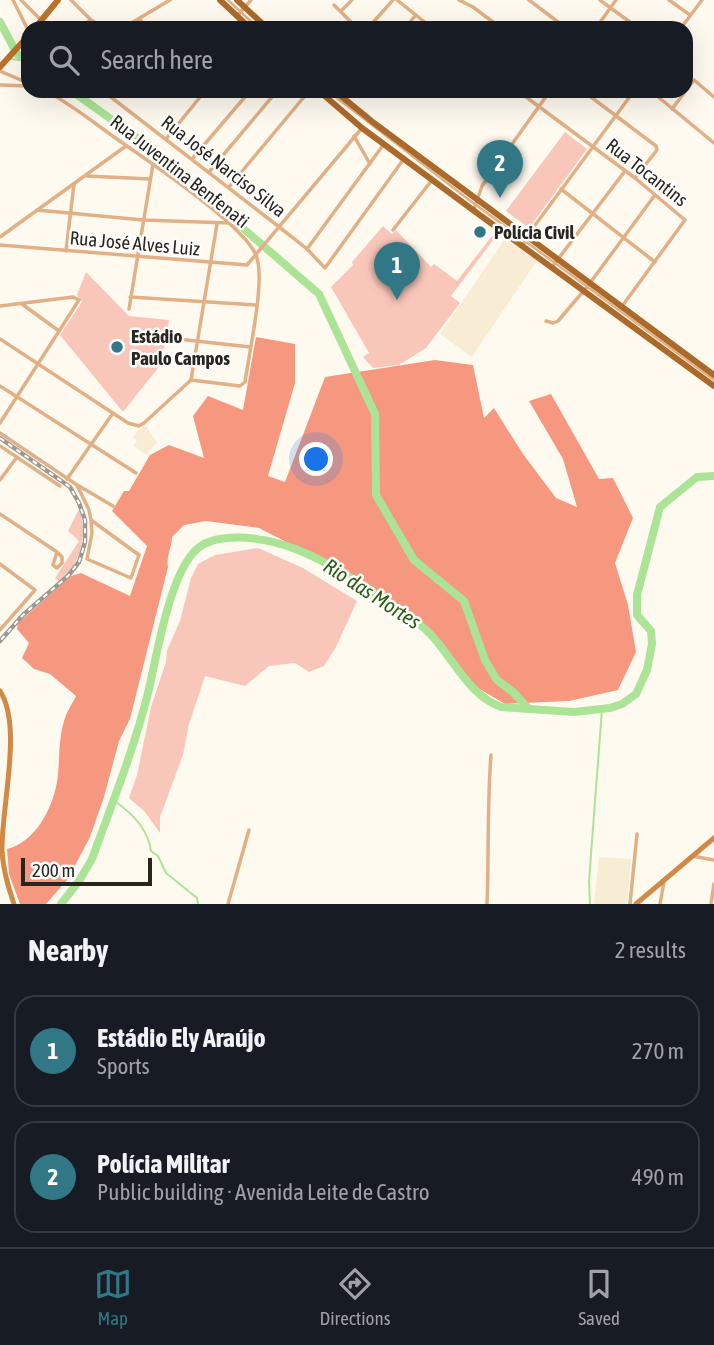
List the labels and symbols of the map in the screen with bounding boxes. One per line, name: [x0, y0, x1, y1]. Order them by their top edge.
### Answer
street label: Rua Juventina Benfenati: [106, 110, 254, 232]
street label: Rua José Narciso Silva: [157, 111, 291, 221]
street label: Rua Tocantins: [602, 133, 692, 211]
pin: 2: [477, 140, 523, 198]
place label: Polícia Civil: [494, 221, 575, 243]
marker: Polícia Civil: [472, 224, 488, 240]
street label: Rua José Alves Luiz: [69, 226, 201, 260]
pin: 1: [374, 242, 420, 300]
place label: Estádio Paulo Campos: [131, 325, 230, 369]
marker: Estádio Paulo Campos: [109, 339, 125, 355]
your location: [299, 442, 333, 476]
water label: Rio das Mortes: [320, 553, 426, 633]
scale bar: [21, 855, 152, 887]

